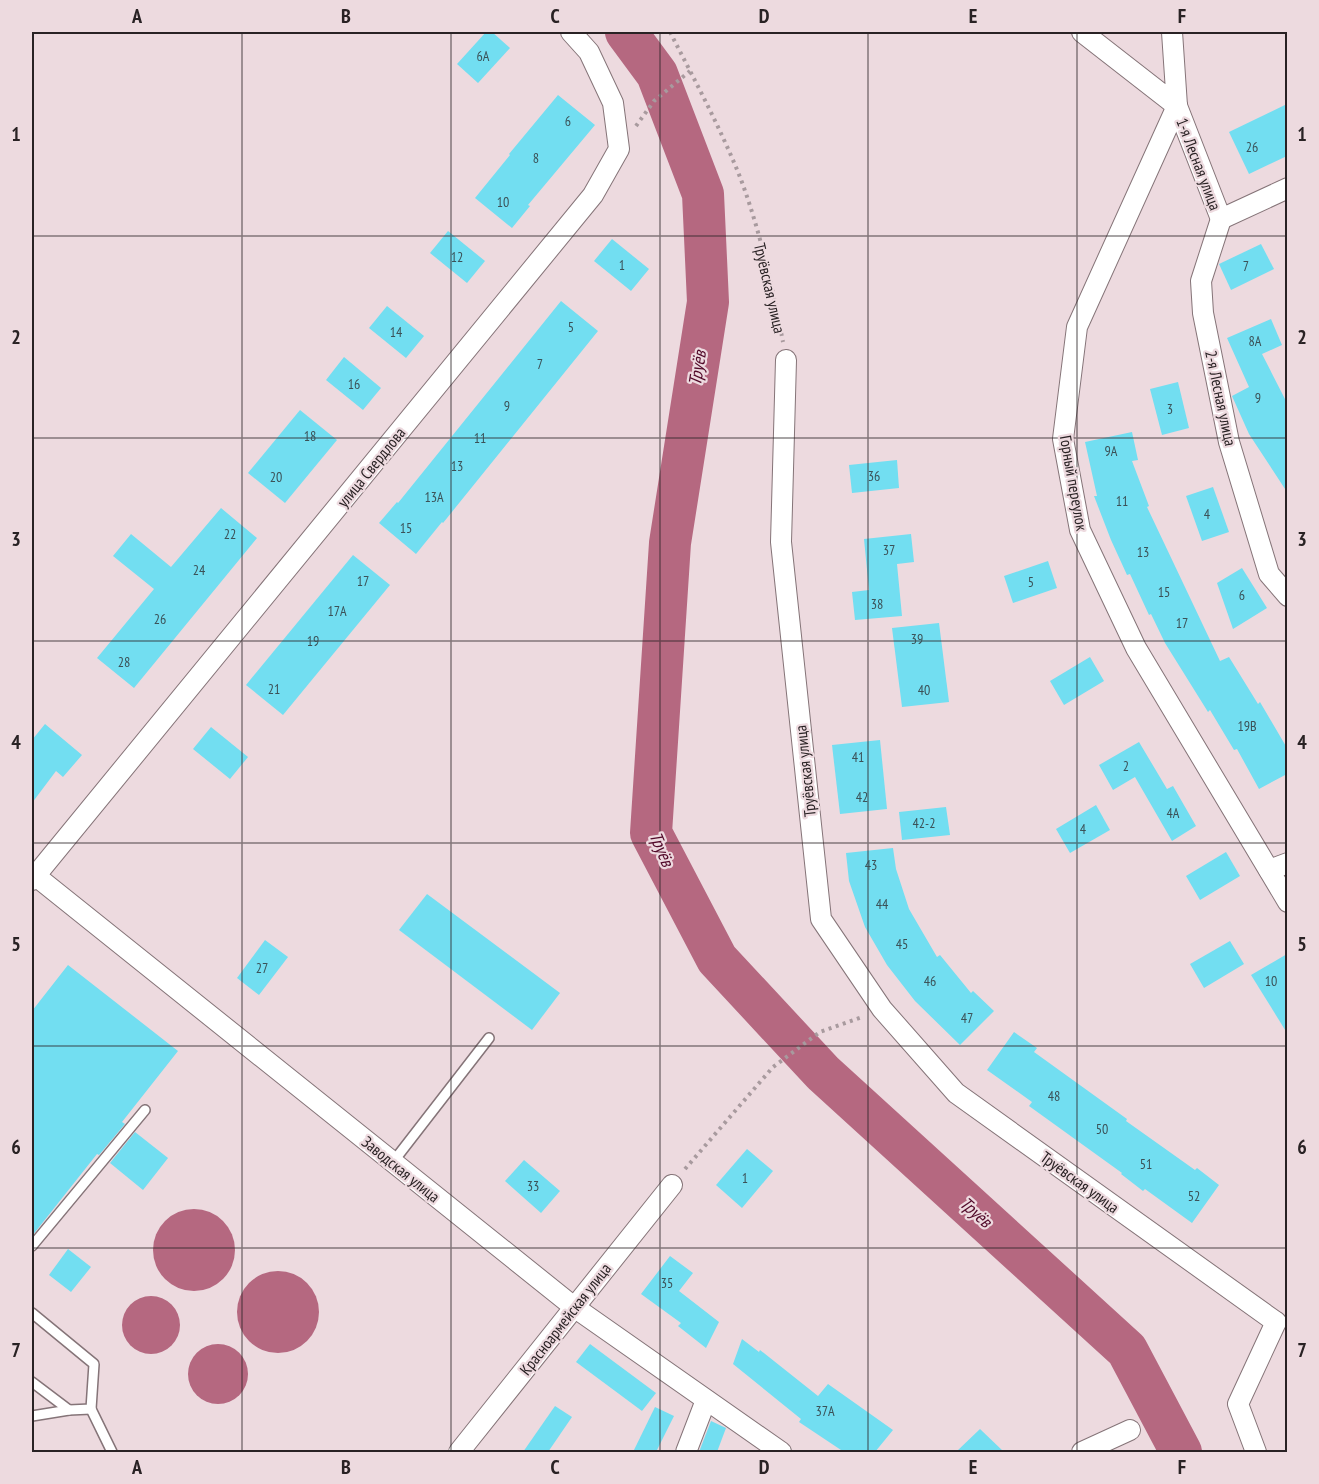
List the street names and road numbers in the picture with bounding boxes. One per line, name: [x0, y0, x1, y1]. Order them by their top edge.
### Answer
street label: 1-я Лесная улица: [1172, 115, 1226, 213]
street label: Труёвская улица: [750, 241, 790, 335]
street label: 2-я Лесная улица: [1201, 348, 1241, 448]
street label: улица Свердлова: [333, 423, 409, 511]
street label: Горный переулок: [1056, 434, 1092, 533]
street label: Труёвская улица: [790, 724, 820, 818]
street label: Заводская улица: [358, 1132, 444, 1206]
street label: Труёвская улица: [1037, 1147, 1123, 1217]
street label: Красноармейская улица: [515, 1259, 615, 1379]

